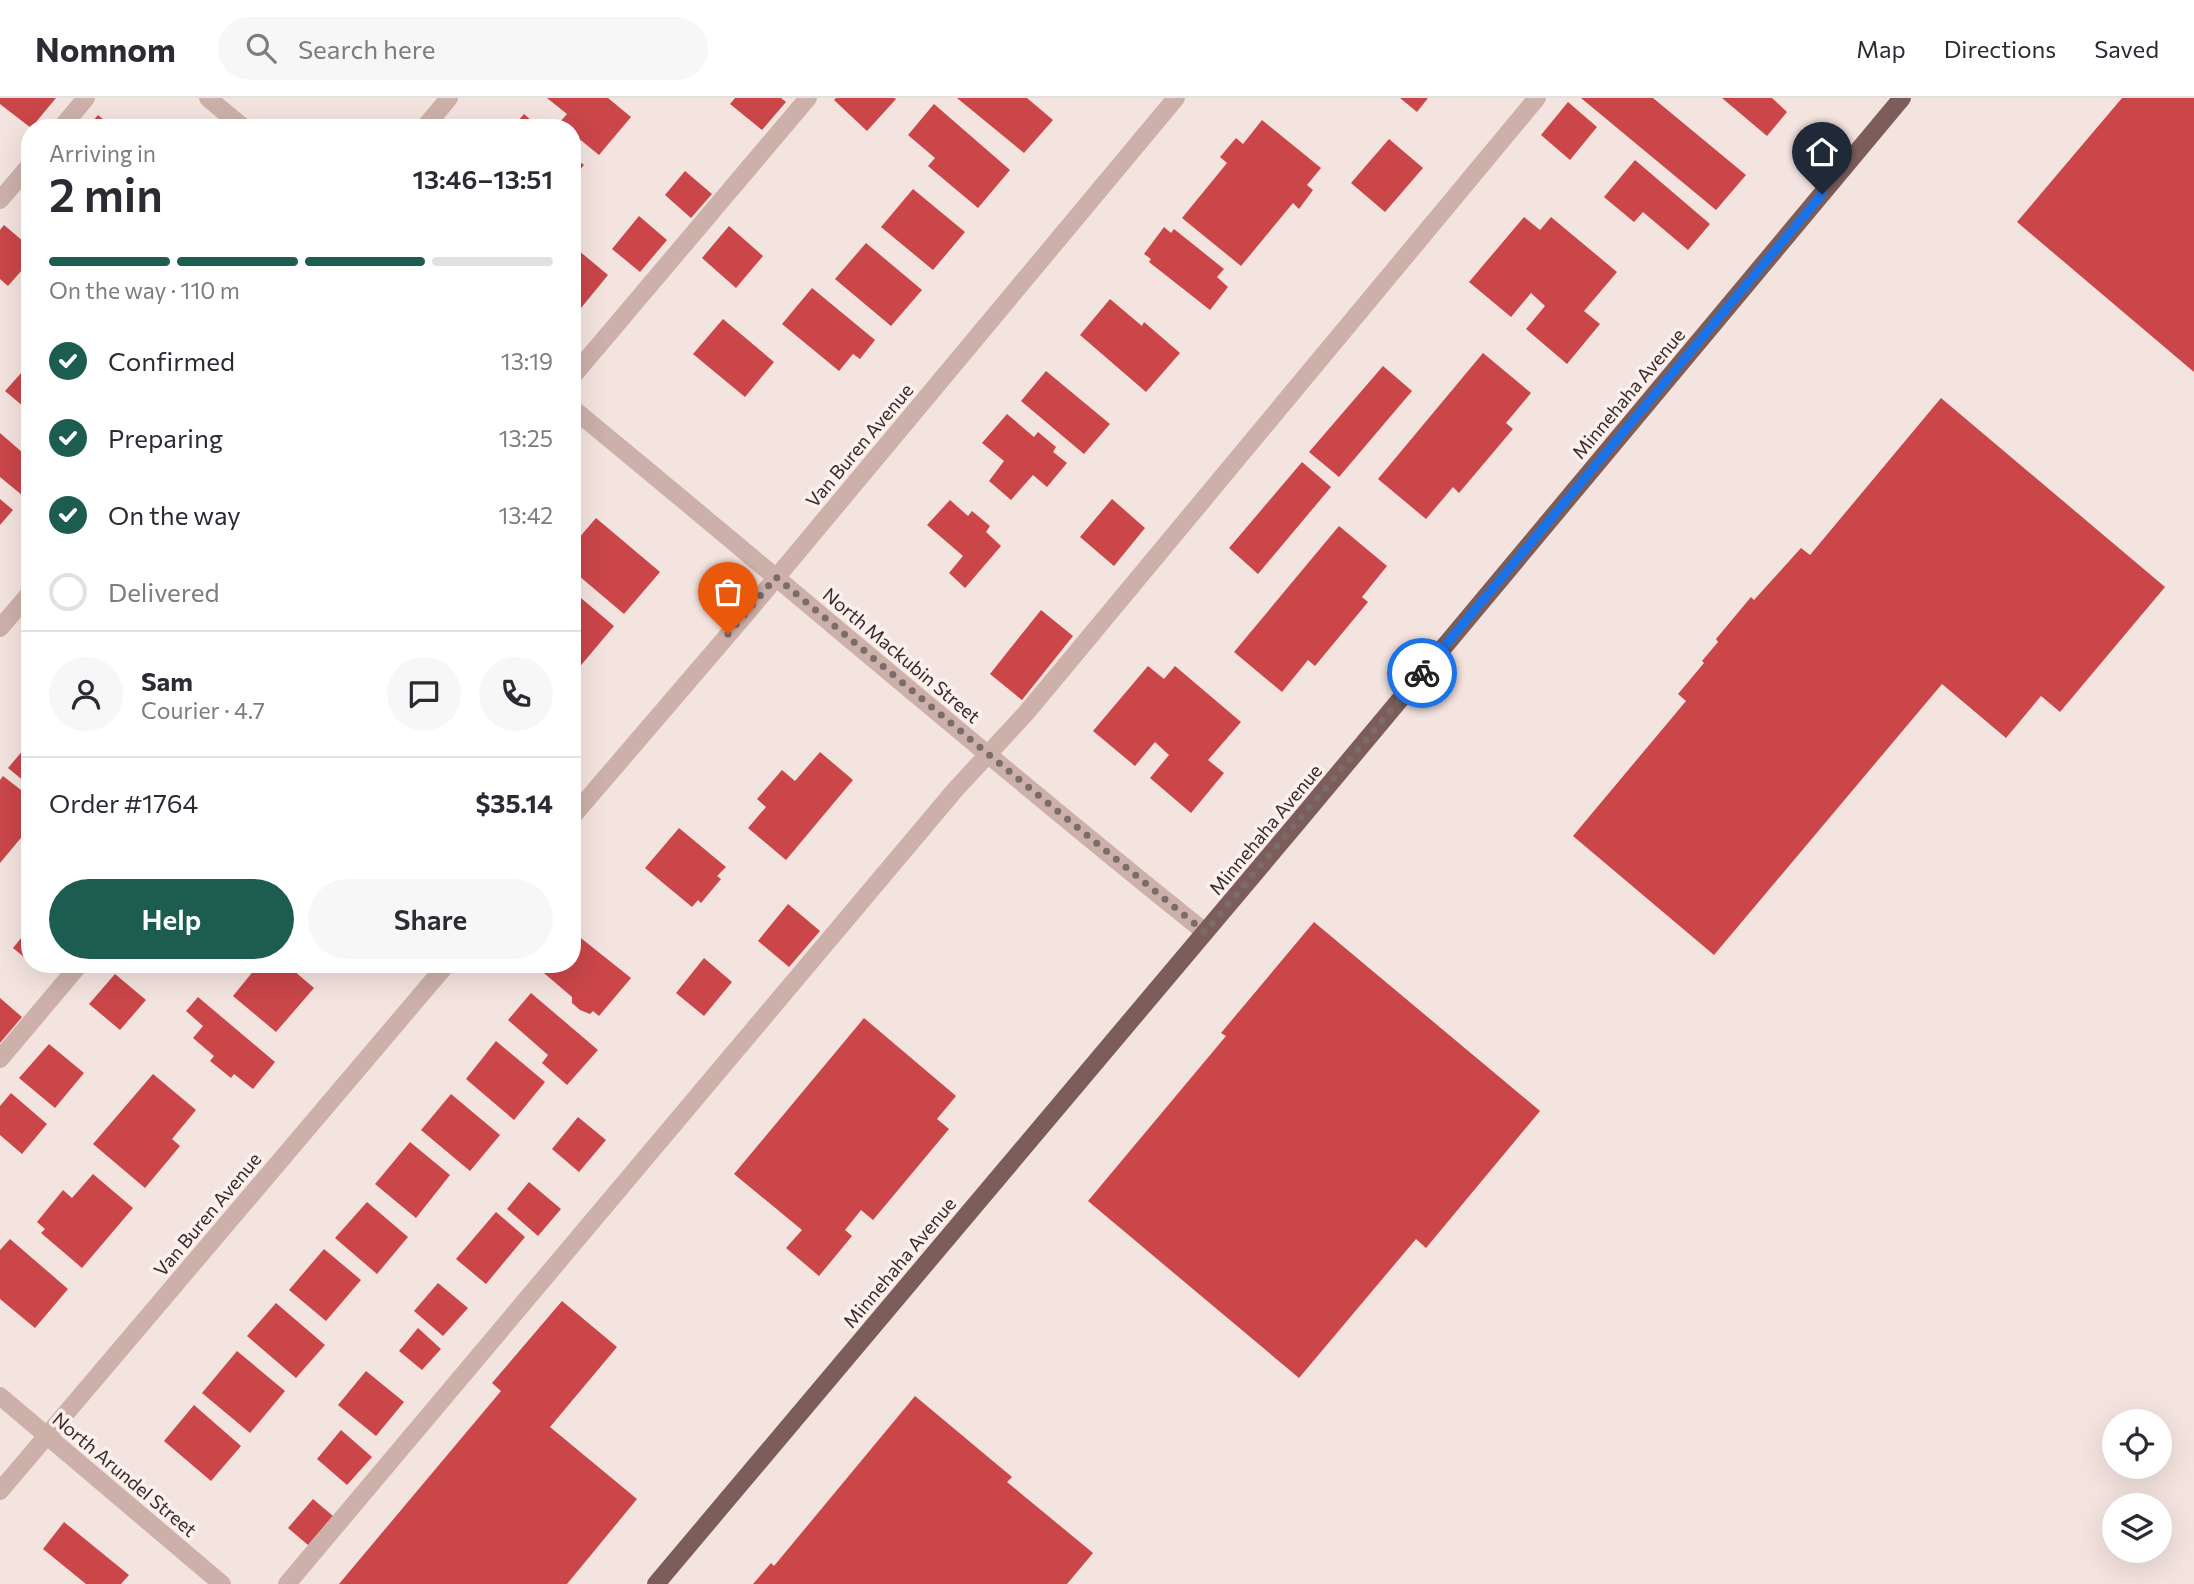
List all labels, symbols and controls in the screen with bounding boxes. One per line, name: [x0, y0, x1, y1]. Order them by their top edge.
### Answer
search box: [218, 17, 708, 80]
text: Nomnom: [35, 28, 176, 69]
icon: search: [242, 29, 280, 67]
text: Search here: [298, 33, 435, 64]
text: Map: [1856, 34, 1906, 63]
text: Directions: [1944, 34, 2056, 63]
text: Saved: [2094, 34, 2159, 63]
pin: [1792, 122, 1852, 194]
icon: home: [1803, 133, 1841, 171]
text: Arriving in: [49, 139, 156, 167]
text: 13:46–13:51: [412, 163, 553, 194]
text: 2 min: [49, 165, 163, 221]
text: On the way · 110 m: [49, 276, 240, 304]
street label: Minnehaha Avenue: [1567, 323, 1689, 463]
icon: check: [49, 342, 87, 380]
text: Confirmed: [108, 345, 235, 376]
text: 13:19: [501, 347, 553, 375]
street label: Van Buren Avenue: [801, 378, 917, 512]
icon: check: [49, 419, 87, 457]
text: Preparing: [108, 422, 223, 453]
text: 13:25: [499, 424, 553, 452]
icon: check: [49, 496, 87, 534]
text: On the way: [108, 499, 241, 530]
text: 13:42: [498, 501, 553, 529]
pin: [698, 562, 758, 634]
icon: bag: [709, 573, 747, 611]
text: Delivered: [108, 576, 219, 607]
street label: North Mackubin Street: [819, 582, 985, 728]
courier: [1387, 638, 1457, 708]
icon: bike: [1403, 654, 1441, 692]
button: person: [49, 657, 123, 731]
button: chat: [387, 657, 461, 731]
button: phone: [479, 657, 553, 731]
text: Sam: [141, 665, 193, 696]
text: Courier · 4.7: [141, 696, 265, 724]
street label: Minnehaha Avenue: [1204, 759, 1326, 899]
text: Order #1764: [49, 787, 198, 818]
text: $35.14: [475, 787, 553, 818]
button: Help: [49, 879, 294, 959]
button: Share: [308, 879, 553, 959]
street label: Van Buren Avenue: [149, 1147, 265, 1281]
street label: Minnehaha Avenue: [838, 1192, 960, 1332]
street label: North Arundel Street: [48, 1407, 202, 1541]
map controls: [2102, 1409, 2172, 1563]
button: locate: [2102, 1409, 2172, 1479]
button: layers: [2102, 1493, 2172, 1563]

